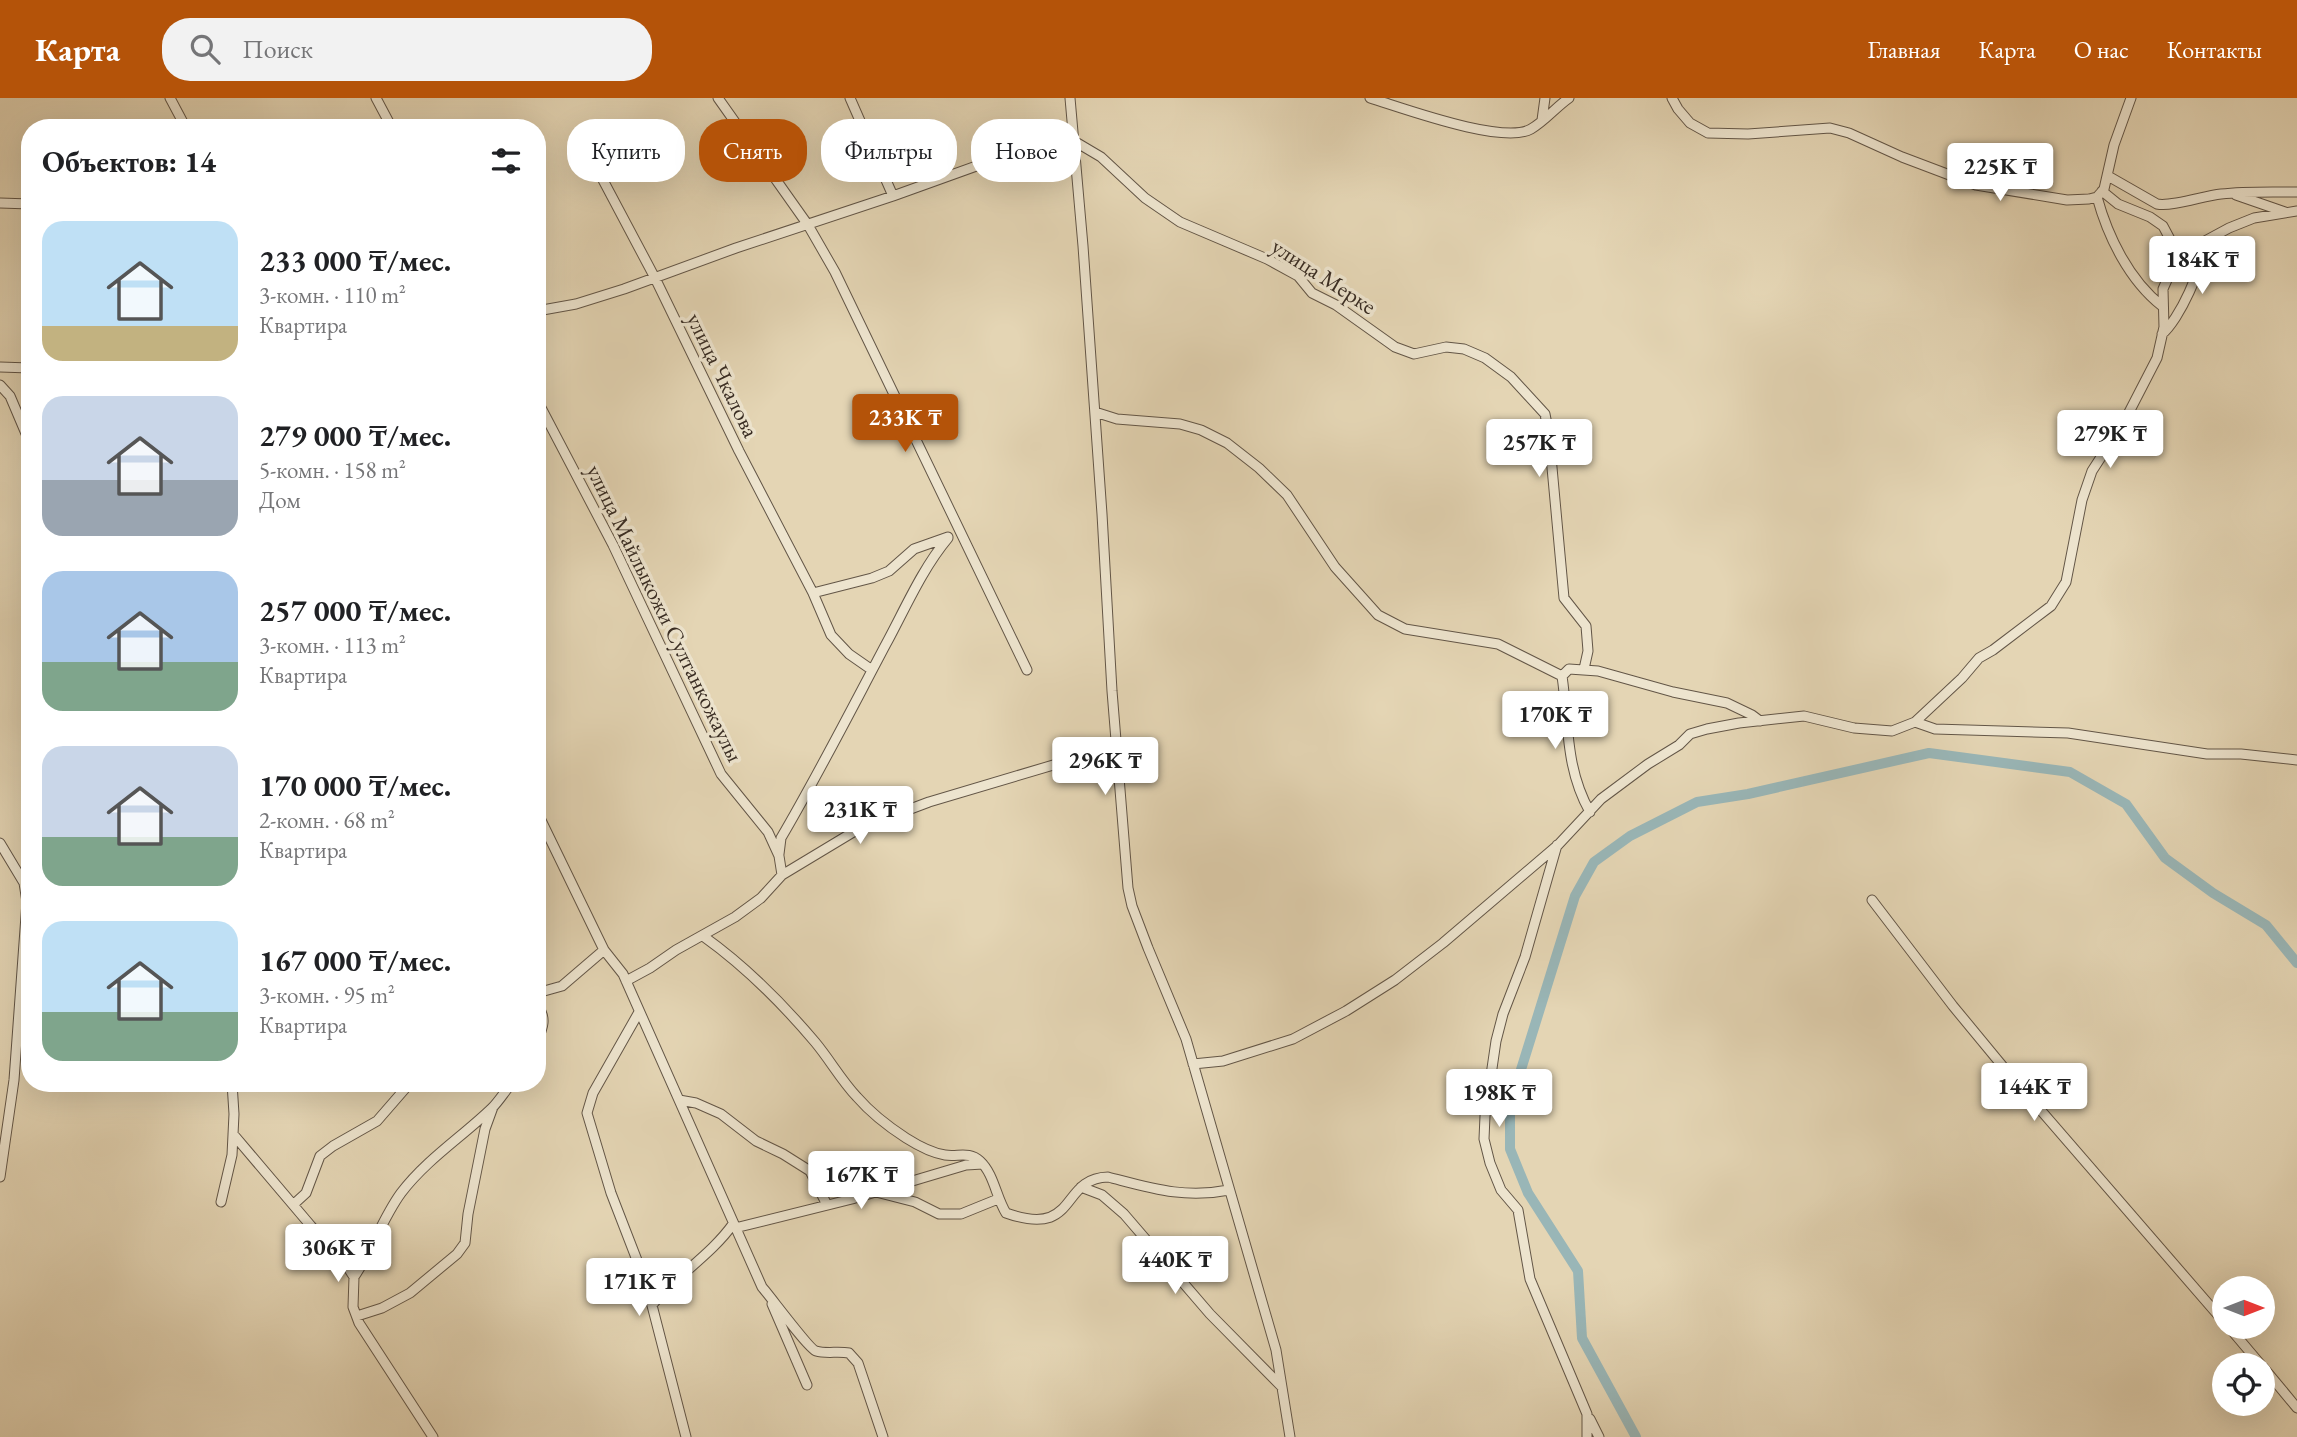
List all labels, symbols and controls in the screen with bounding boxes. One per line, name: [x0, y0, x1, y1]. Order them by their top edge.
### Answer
search box: [162, 18, 652, 81]
text: Карта: [35, 28, 120, 71]
icon: search: [186, 30, 224, 68]
text: Поиск: [242, 32, 313, 66]
text: Главная: [1867, 34, 1941, 65]
text: Карта: [1979, 34, 2036, 65]
text: О нас: [2074, 34, 2129, 65]
text: Контакты: [2167, 34, 2262, 65]
chip: Купить: [567, 119, 685, 182]
chip: Снять: [699, 119, 807, 182]
chip: Фильтры: [821, 119, 957, 182]
chip: Новое: [971, 119, 1081, 182]
text: Объектов: 14: [42, 142, 216, 181]
icon: filters: [487, 142, 525, 180]
pin: 225K ₸: [1943, 144, 2057, 203]
text: 225K ₸: [1963, 151, 2037, 181]
street label: улица Мерке: [1266, 231, 1382, 321]
pin: 184K ₸: [2145, 236, 2259, 296]
text: 233 000 ₸/мес.: [259, 241, 451, 280]
text: 184K ₸: [2165, 244, 2239, 274]
icon: home: [98, 249, 182, 333]
text: 3-комн. · 110 m²: [259, 280, 406, 310]
street label: улица Чкалова: [680, 308, 766, 443]
text: Квартира: [259, 310, 347, 340]
pin: 233K ₸: [848, 394, 962, 454]
text: 233K ₸: [868, 402, 942, 432]
pin: 279K ₸: [2053, 410, 2167, 470]
text: 279 000 ₸/мес.: [259, 416, 451, 455]
text: 279K ₸: [2073, 418, 2147, 448]
pin: 257K ₸: [1482, 420, 1596, 479]
icon: home: [98, 424, 182, 508]
text: 257K ₸: [1502, 427, 1576, 457]
text: 5-комн. · 158 m²: [259, 455, 406, 485]
street label: улица Майлыкожи Султанкожаулы: [580, 459, 750, 767]
text: Дом: [259, 485, 301, 515]
text: 257 000 ₸/мес.: [259, 591, 451, 630]
icon: home: [98, 599, 182, 683]
text: 3-комн. · 113 m²: [259, 630, 406, 660]
text: Квартира: [259, 660, 347, 690]
pin: 170K ₸: [1498, 692, 1612, 751]
text: 170K ₸: [1518, 699, 1592, 729]
pin: 296K ₸: [1048, 738, 1162, 797]
text: 296K ₸: [1068, 745, 1142, 775]
text: 170 000 ₸/мес.: [259, 766, 451, 805]
icon: home: [98, 774, 182, 858]
pin: 231K ₸: [803, 786, 917, 846]
text: 231K ₸: [823, 794, 897, 824]
text: 2-комн. · 68 m²: [259, 805, 395, 835]
text: Квартира: [259, 835, 347, 865]
text: 167 000 ₸/мес.: [259, 941, 451, 980]
icon: home: [98, 949, 182, 1033]
text: 3-комн. · 95 m²: [259, 980, 395, 1010]
text: Квартира: [259, 1010, 347, 1040]
pin: 144K ₸: [1977, 1063, 2091, 1123]
pin: 198K ₸: [1442, 1070, 1556, 1129]
text: 144K ₸: [1997, 1071, 2071, 1101]
text: 198K ₸: [1462, 1077, 1536, 1107]
pin: 167K ₸: [804, 1152, 918, 1211]
text: 167K ₸: [824, 1159, 898, 1189]
pin: 306K ₸: [281, 1224, 395, 1284]
text: 306K ₸: [301, 1232, 375, 1262]
pin: 440K ₸: [1118, 1236, 1232, 1296]
text: 440K ₸: [1138, 1244, 1212, 1274]
pin: 171K ₸: [582, 1258, 696, 1318]
text: 171K ₸: [602, 1266, 676, 1296]
north arrow: [2212, 1276, 2275, 1339]
map controls: [2212, 1276, 2275, 1416]
button: locate: [2212, 1353, 2275, 1416]

